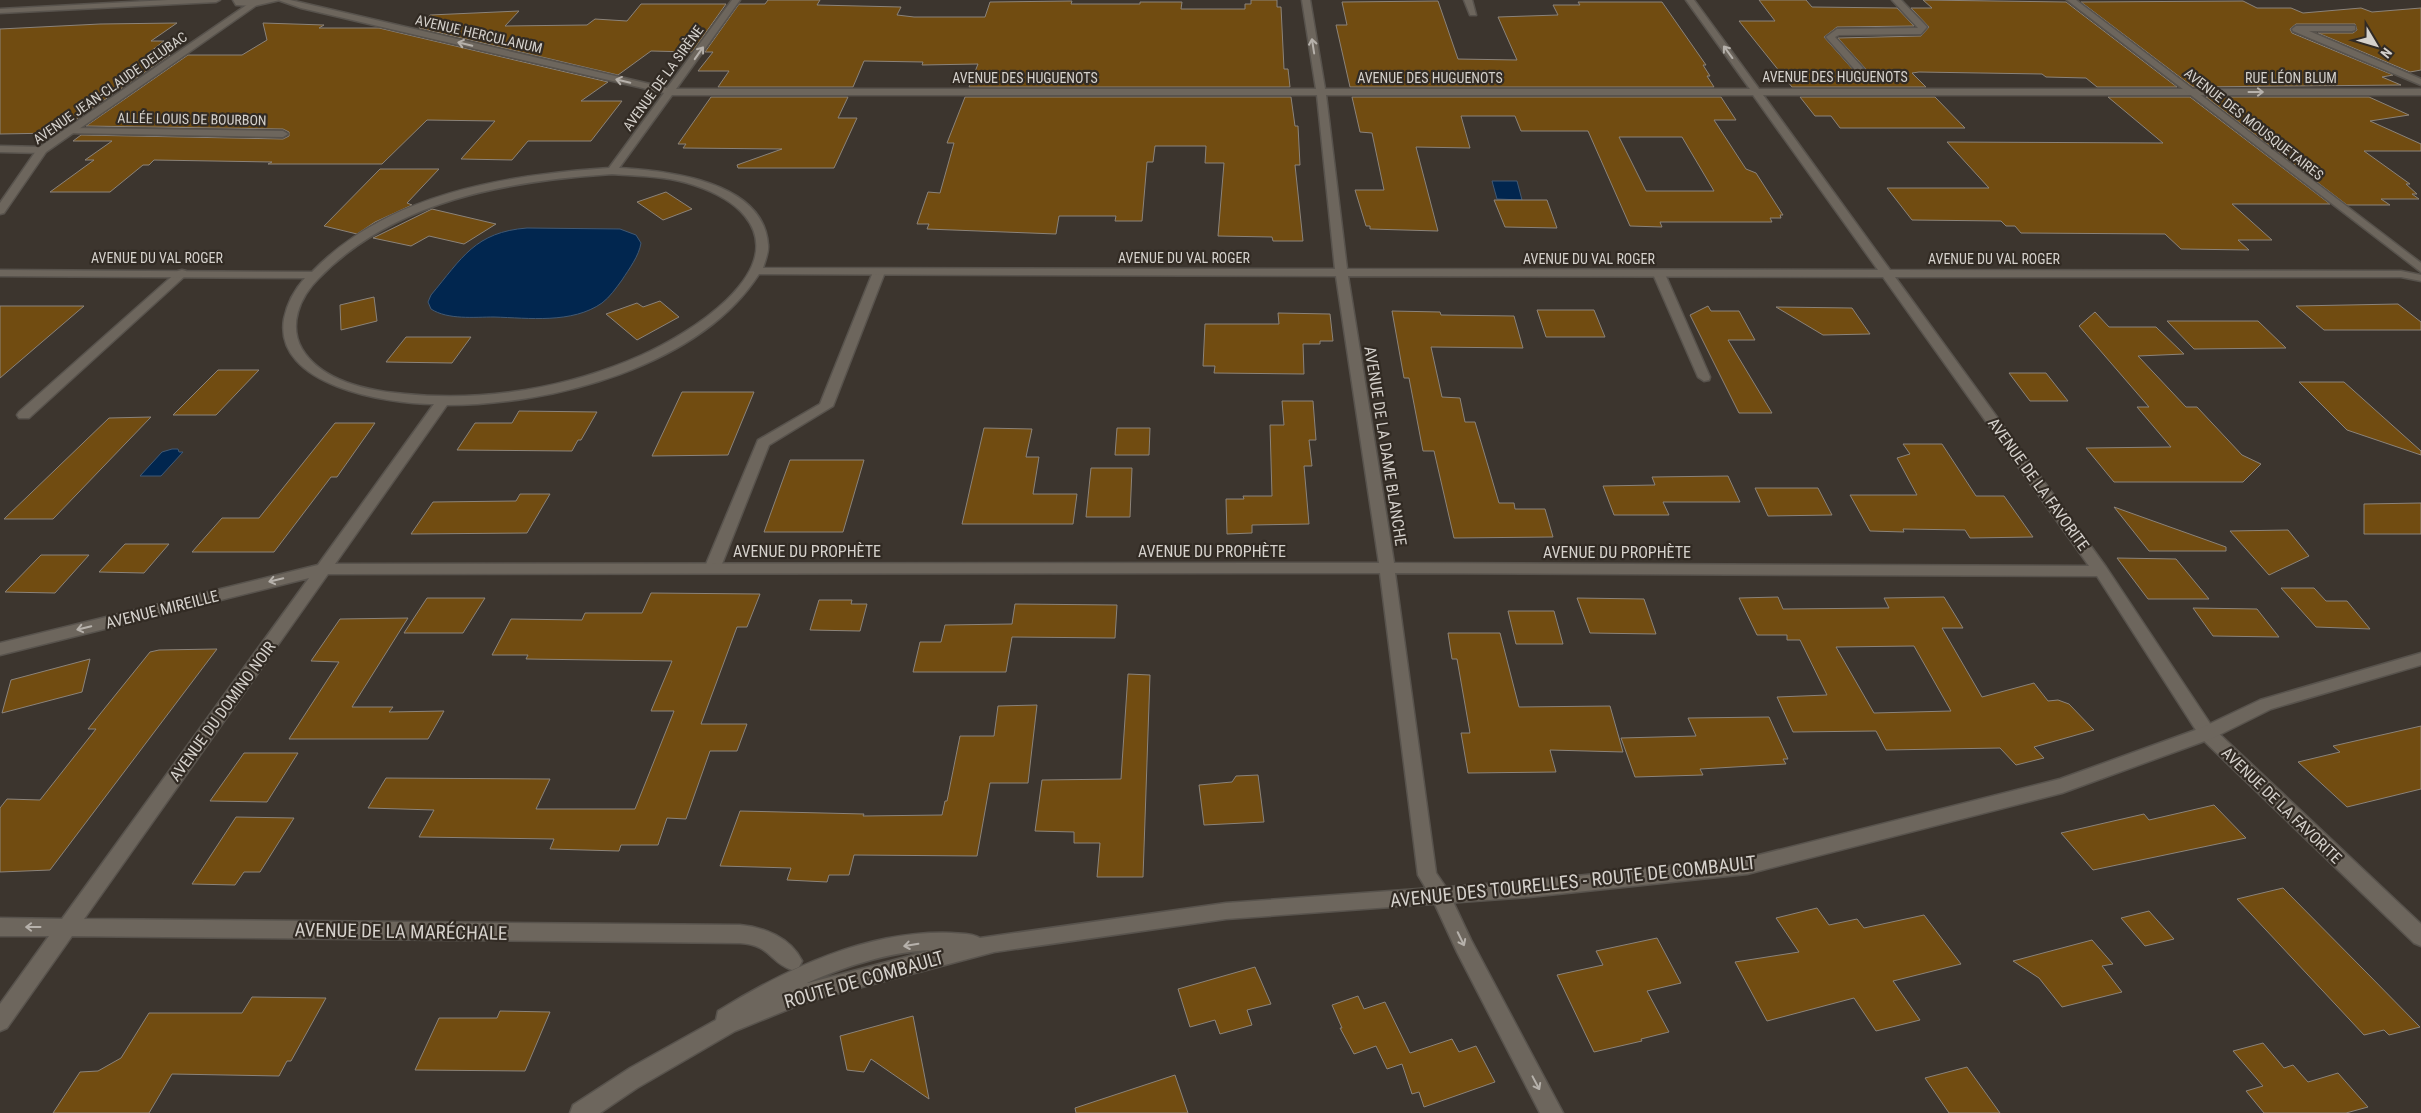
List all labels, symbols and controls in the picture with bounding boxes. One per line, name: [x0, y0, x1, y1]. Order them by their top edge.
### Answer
street label: AVENUE HERCULANUM: [414, 12, 544, 56]
north arrow: [2351, 20, 2401, 70]
street label: AVENUE DE LA SIRÈNE: [619, 22, 707, 134]
street label: AVENUE JEAN-CLAUDE DELUBAC: [30, 29, 190, 147]
one-way arrow: [1308, 38, 1318, 54]
one-way arrow: [457, 39, 473, 48]
one-way arrow: [1723, 45, 1733, 59]
text: N: [2377, 45, 2395, 61]
one-way arrow: [694, 46, 704, 60]
street label: AVENUE DES MOUSQUETAIRES: [2181, 65, 2327, 183]
street label: AVENUE DES HUGUENOTS: [1762, 69, 1908, 85]
street label: RUE LÉON BLUM: [2245, 69, 2337, 86]
street label: AVENUE DES HUGUENOTS: [952, 70, 1098, 86]
street label: AVENUE DES HUGUENOTS: [1357, 70, 1503, 86]
one-way arrow: [616, 76, 632, 85]
one-way arrow: [2248, 87, 2264, 96]
street label: ALLÉE LOUIS DE BOURBON: [117, 109, 267, 128]
street label: AVENUE DU VAL ROGER: [91, 250, 223, 266]
street label: AVENUE DU VAL ROGER: [1118, 250, 1250, 266]
street label: AVENUE DU VAL ROGER: [1523, 251, 1655, 267]
street label: AVENUE DU VAL ROGER: [1928, 251, 2060, 267]
street label: AVENUE DE LA DAME BLANCHE: [1360, 345, 1411, 547]
street label: AVENUE DE LA FAVORITE: [1984, 414, 2093, 554]
street label: AVENUE DU PROPHÈTE: [733, 542, 881, 561]
street label: AVENUE DU PROPHÈTE: [1138, 542, 1286, 561]
street label: AVENUE DU PROPHÈTE: [1543, 543, 1691, 562]
one-way arrow: [268, 576, 284, 586]
street label: AVENUE MIREILLE: [104, 586, 221, 633]
one-way arrow: [77, 624, 93, 633]
street label: AVENUE DU DOMINO NOIR: [165, 637, 280, 785]
street label: AVENUE DE LA FAVORITE: [2218, 743, 2346, 868]
street label: AVENUE DES TOURELLES - ROUTE DE COMBAULT: [1389, 851, 1757, 912]
street label: AVENUE DE LA MARÉCHALE: [294, 918, 508, 945]
one-way arrow: [26, 923, 42, 932]
one-way arrow: [1457, 931, 1466, 946]
one-way arrow: [903, 940, 919, 950]
street label: ROUTE DE COMBAULT: [782, 946, 947, 1013]
one-way arrow: [1531, 1075, 1541, 1090]

